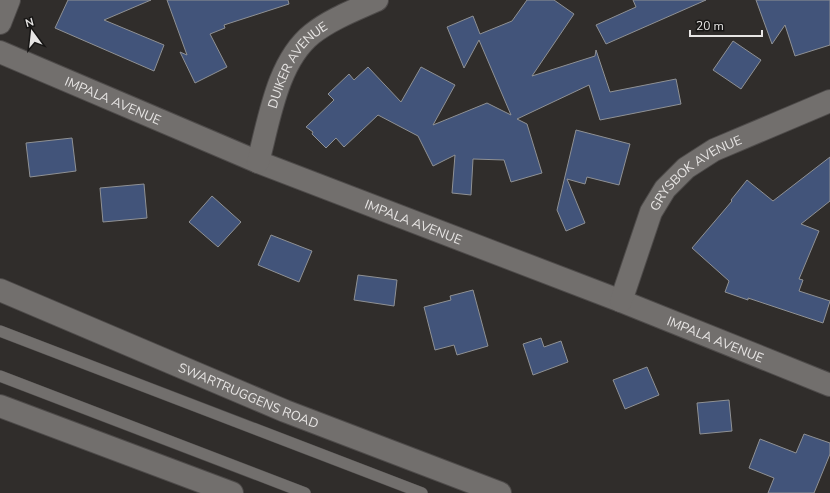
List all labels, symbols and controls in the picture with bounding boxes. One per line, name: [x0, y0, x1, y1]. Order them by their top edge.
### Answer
north arrow: [12, 12, 52, 52]
scale bar: [690, 12, 762, 38]
text: N: [24, 15, 35, 31]
street label: DUIKER AVENUE: [264, 18, 331, 111]
text: 20 m: [696, 18, 724, 34]
street label: IMPALA AVENUE: [62, 73, 164, 130]
street label: GRYSBOK AVENUE: [646, 131, 745, 214]
street label: IMPALA AVENUE: [362, 196, 464, 249]
street label: IMPALA AVENUE: [664, 312, 766, 367]
street label: SWARTRUGGENS ROAD: [175, 359, 321, 433]

